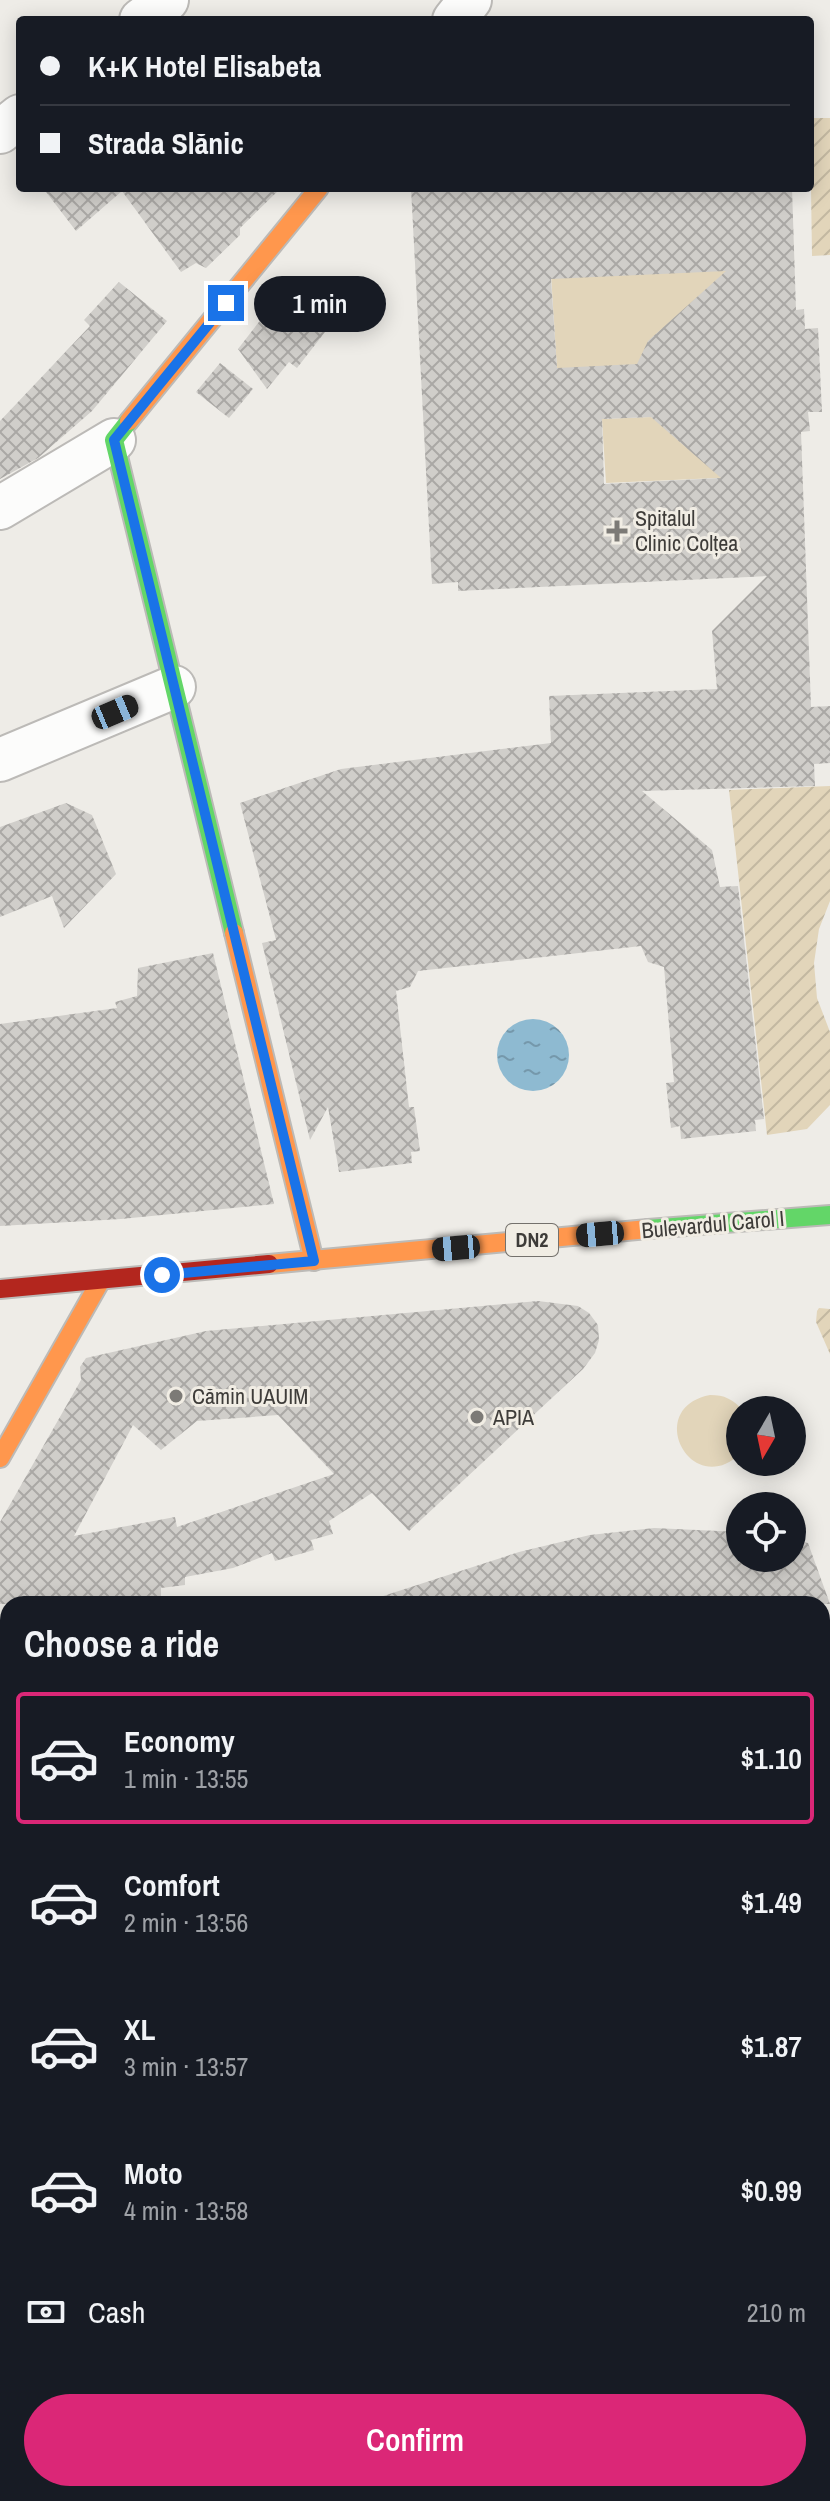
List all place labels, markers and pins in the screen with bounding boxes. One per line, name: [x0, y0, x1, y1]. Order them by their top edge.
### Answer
place label: Spitalul Clinic Colțea: [635, 503, 738, 558]
marker: Spitalul Clinic Colțea: [606, 520, 628, 542]
place label: Cămin UAUIM: [192, 1381, 308, 1411]
marker: Cămin UAUIM: [167, 1387, 185, 1405]
place label: APIA: [492, 1402, 535, 1432]
marker: APIA: [468, 1408, 486, 1426]

